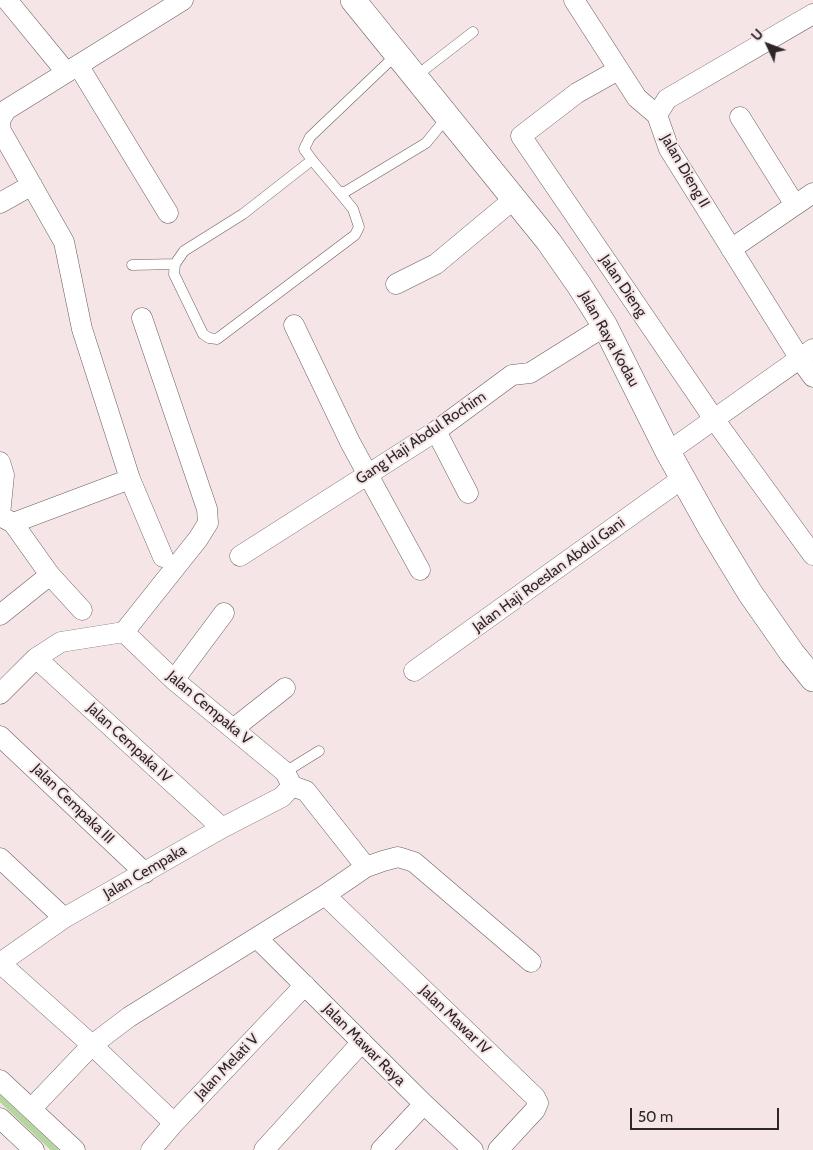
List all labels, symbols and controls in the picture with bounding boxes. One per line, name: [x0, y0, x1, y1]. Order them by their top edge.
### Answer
north arrow: [743, 20, 793, 70]
text: U: [747, 25, 767, 45]
street label: Jalan Dieng II: [657, 131, 713, 211]
street label: Jalan Dieng: [596, 252, 650, 320]
street label: Jalan Raya Kodau: [575, 288, 643, 390]
street label: Gang Haji Abdul Rochim: [353, 388, 489, 488]
street label: Jalan Haji Roeslan Abdul Gani: [469, 514, 629, 636]
street label: Jalan Cempaka V: [163, 667, 255, 749]
street label: Jalan Cempaka IV: [83, 699, 175, 787]
street label: Jalan Cempaka III: [28, 760, 118, 848]
street label: Jalan Cempaka: [100, 841, 190, 903]
street label: Jalan Mawar IV: [416, 982, 494, 1058]
street label: Jalan Mawar Raya: [319, 1000, 409, 1090]
street label: Jalan Melati V: [191, 1030, 263, 1104]
scale bar: [633, 1098, 782, 1130]
text: 50 m: [638, 1108, 673, 1126]

